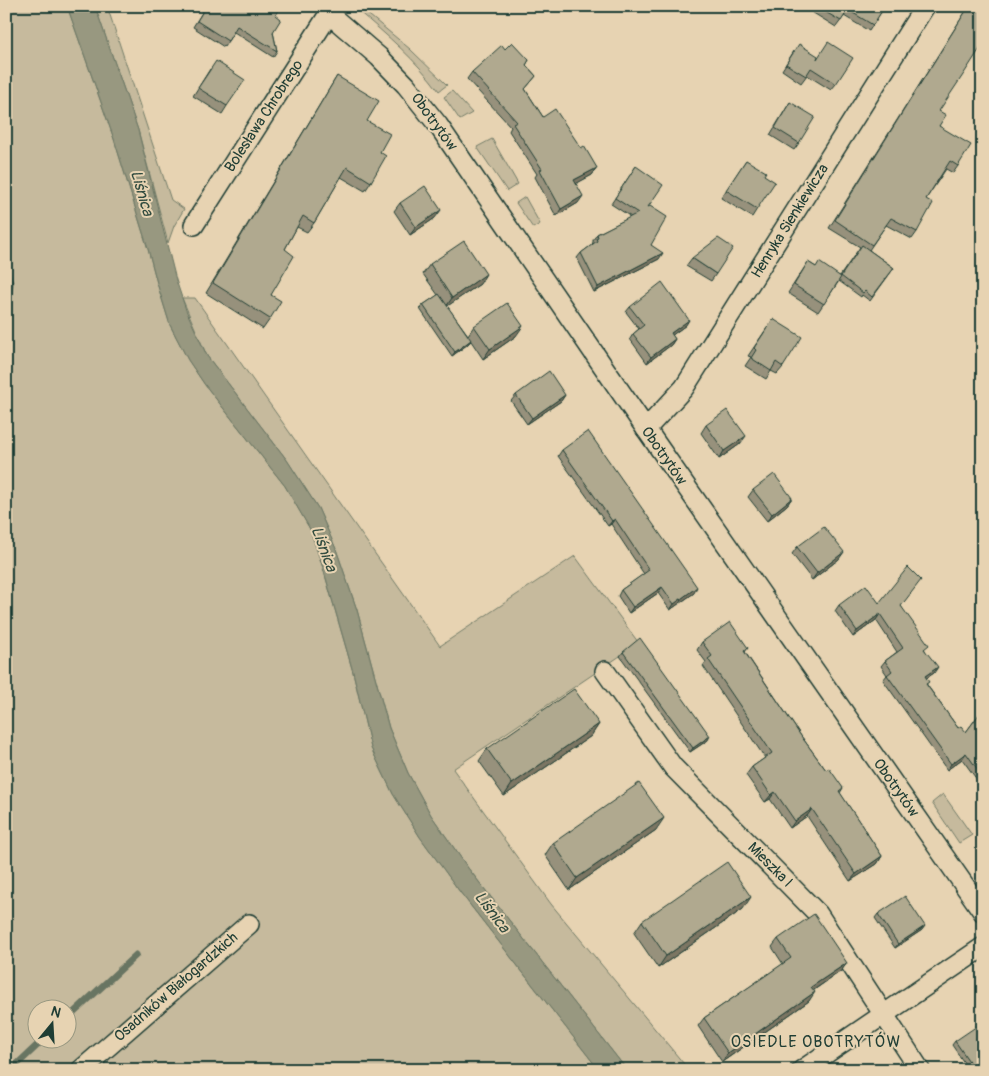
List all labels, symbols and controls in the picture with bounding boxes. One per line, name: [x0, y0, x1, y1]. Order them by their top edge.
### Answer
street label: Bolesława Chrobrego: [221, 56, 307, 176]
street label: Obotrytów: [407, 89, 461, 155]
street label: Henryka Sienkiewicza: [747, 160, 833, 282]
water label: Liśnica: [126, 168, 158, 220]
street label: Obotrytów: [637, 423, 691, 489]
water label: Liśnica: [307, 524, 342, 576]
street label: Obotrytów: [869, 755, 923, 821]
street label: Mieszka I: [743, 838, 797, 892]
water label: Liśnica: [470, 887, 515, 938]
street label: Osadników Białogardzkich: [110, 928, 242, 1046]
north arrow: [28, 998, 78, 1048]
text: N: [49, 1003, 63, 1022]
district label: OSIEDLE OBOTRYTÓW: [731, 1031, 901, 1052]

